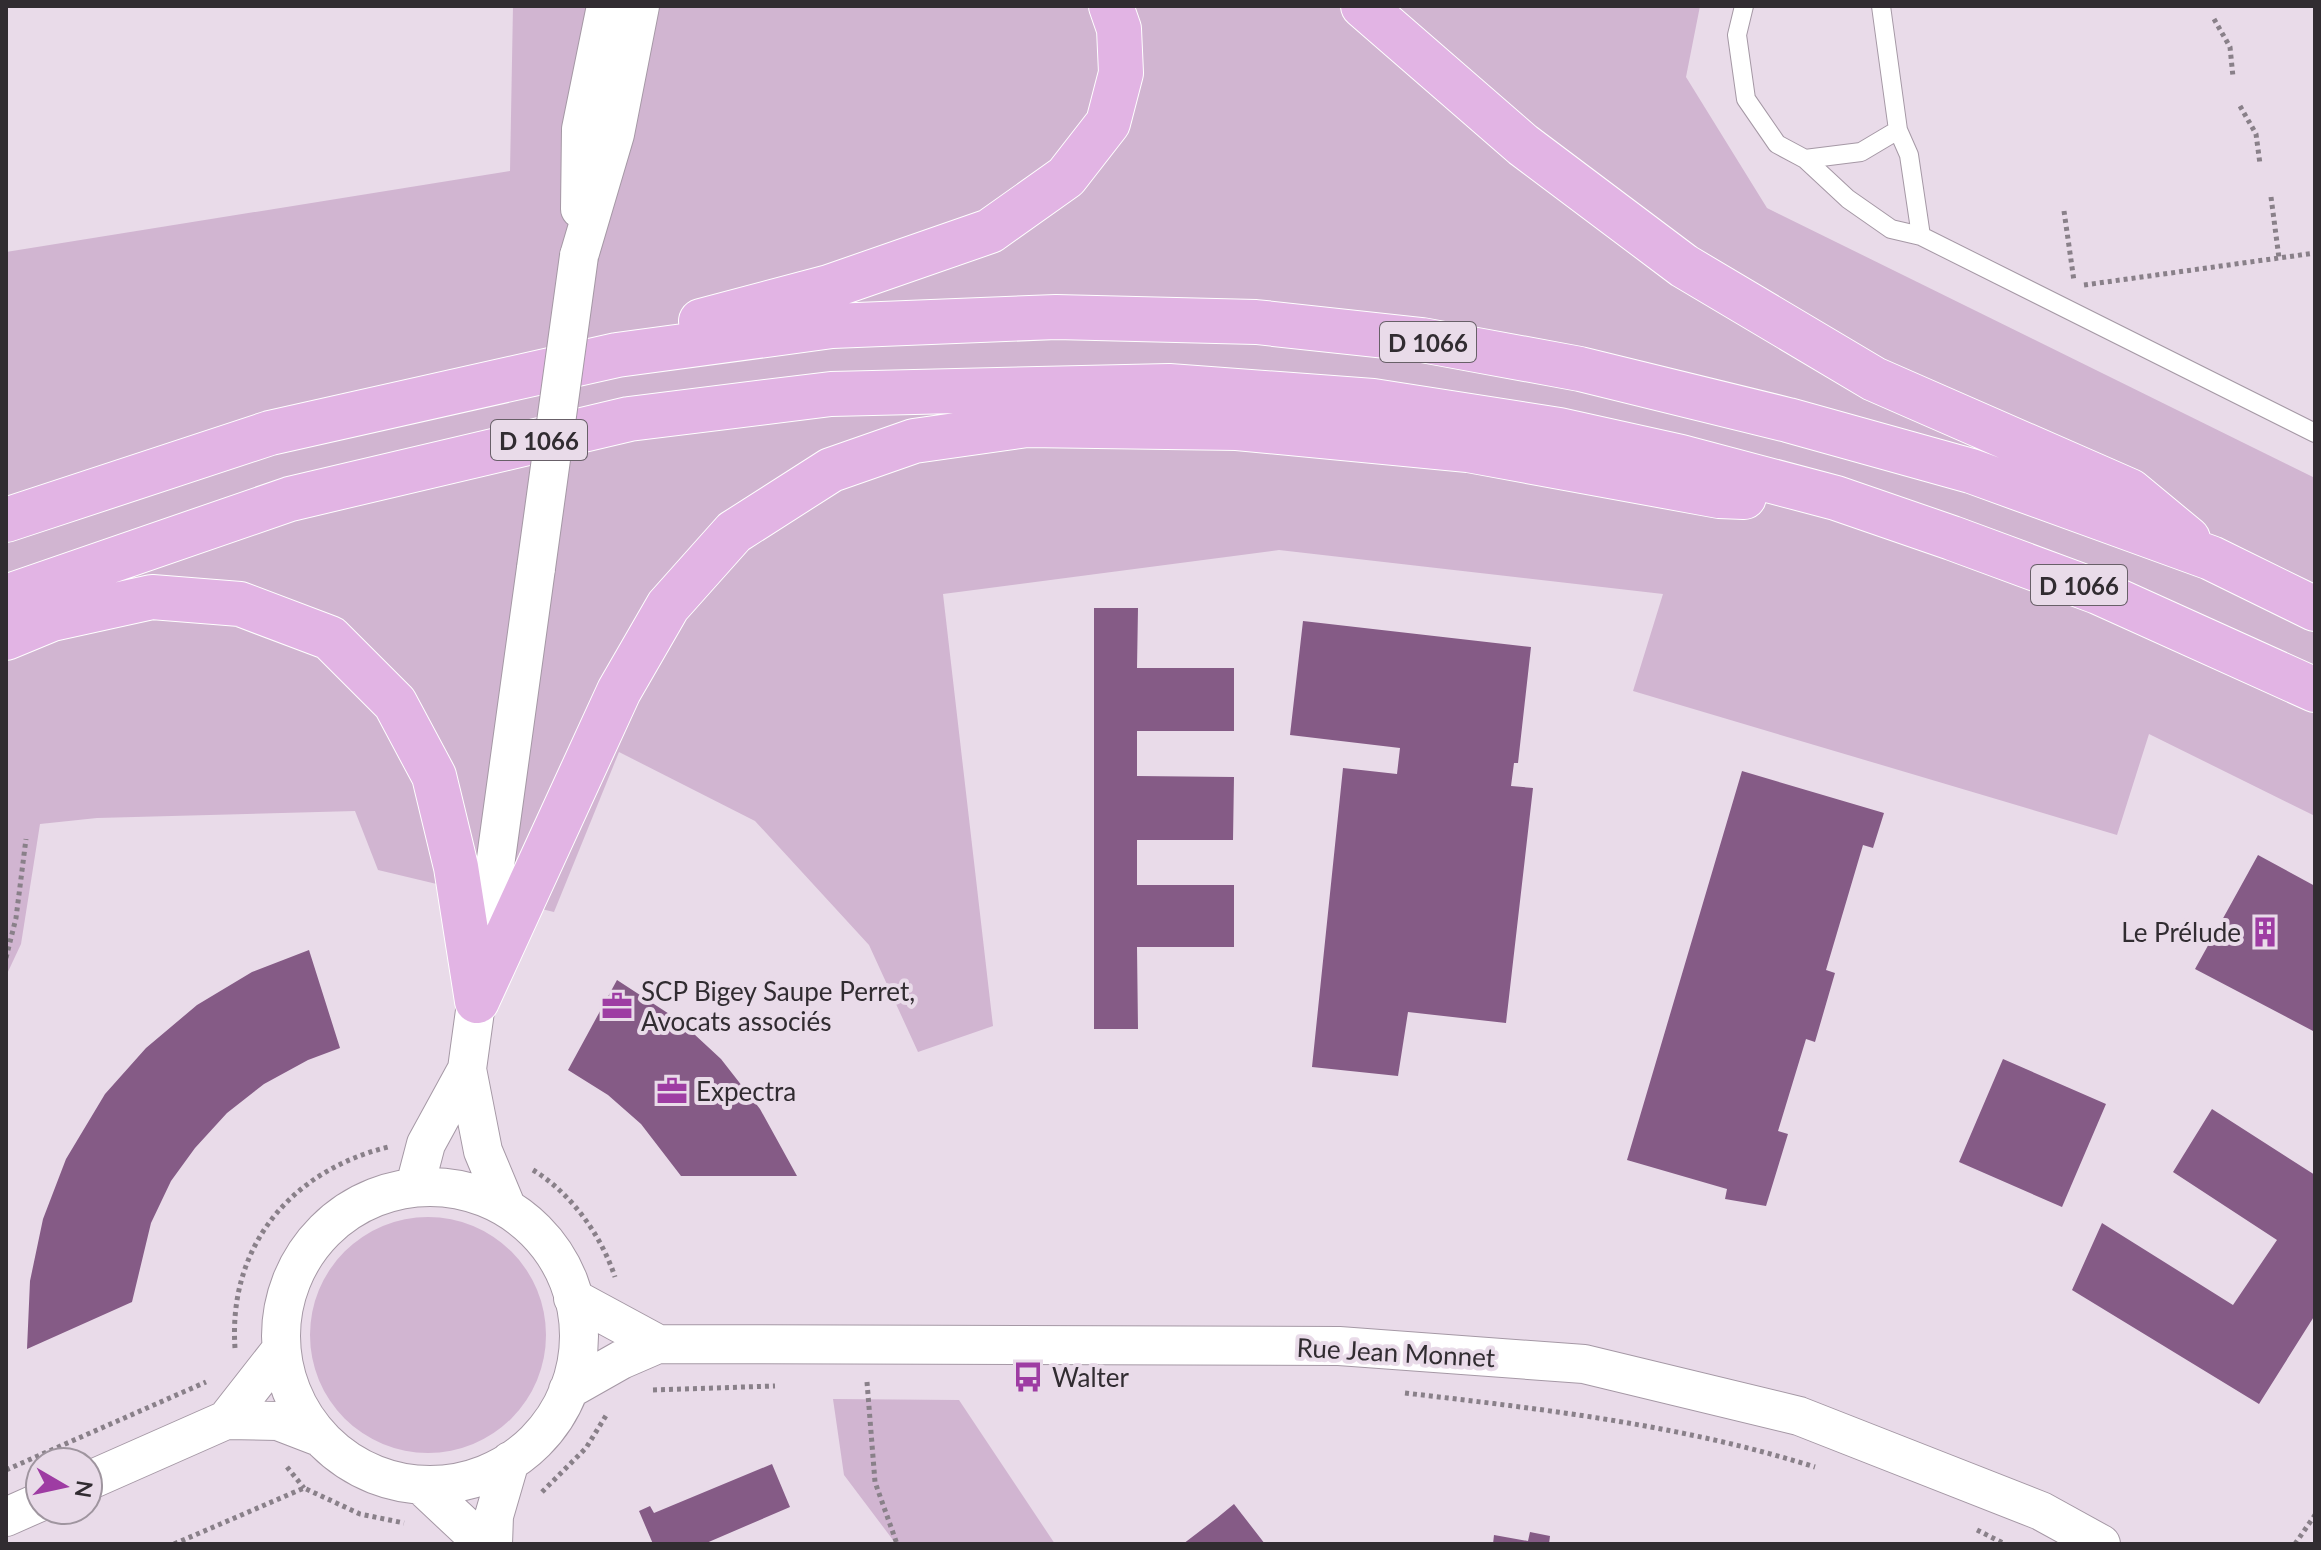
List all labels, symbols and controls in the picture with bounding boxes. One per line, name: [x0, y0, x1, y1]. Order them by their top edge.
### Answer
road number: D 1066: [1380, 322, 1476, 362]
road number: D 1066: [491, 420, 587, 460]
road number: D 1066: [2031, 565, 2127, 605]
building icon: Le Prélude: [2248, 915, 2282, 949]
place label: Le Prélude: [2121, 916, 2241, 948]
place label: SCP Bigey Saupe Perret, Avocats associés: [641, 975, 915, 1037]
office icon: SCP Bigey Saupe Perret, Avocats associés: [600, 989, 634, 1023]
office icon: Expectra: [655, 1074, 689, 1108]
place label: Expectra: [696, 1075, 796, 1107]
street label: Rue Jean Monnet: [1296, 1331, 1497, 1373]
bus stop icon: Walter: [1011, 1360, 1045, 1394]
place label: Walter: [1052, 1361, 1129, 1393]
north arrow: [24, 1446, 104, 1526]
text: N: [70, 1479, 99, 1500]

